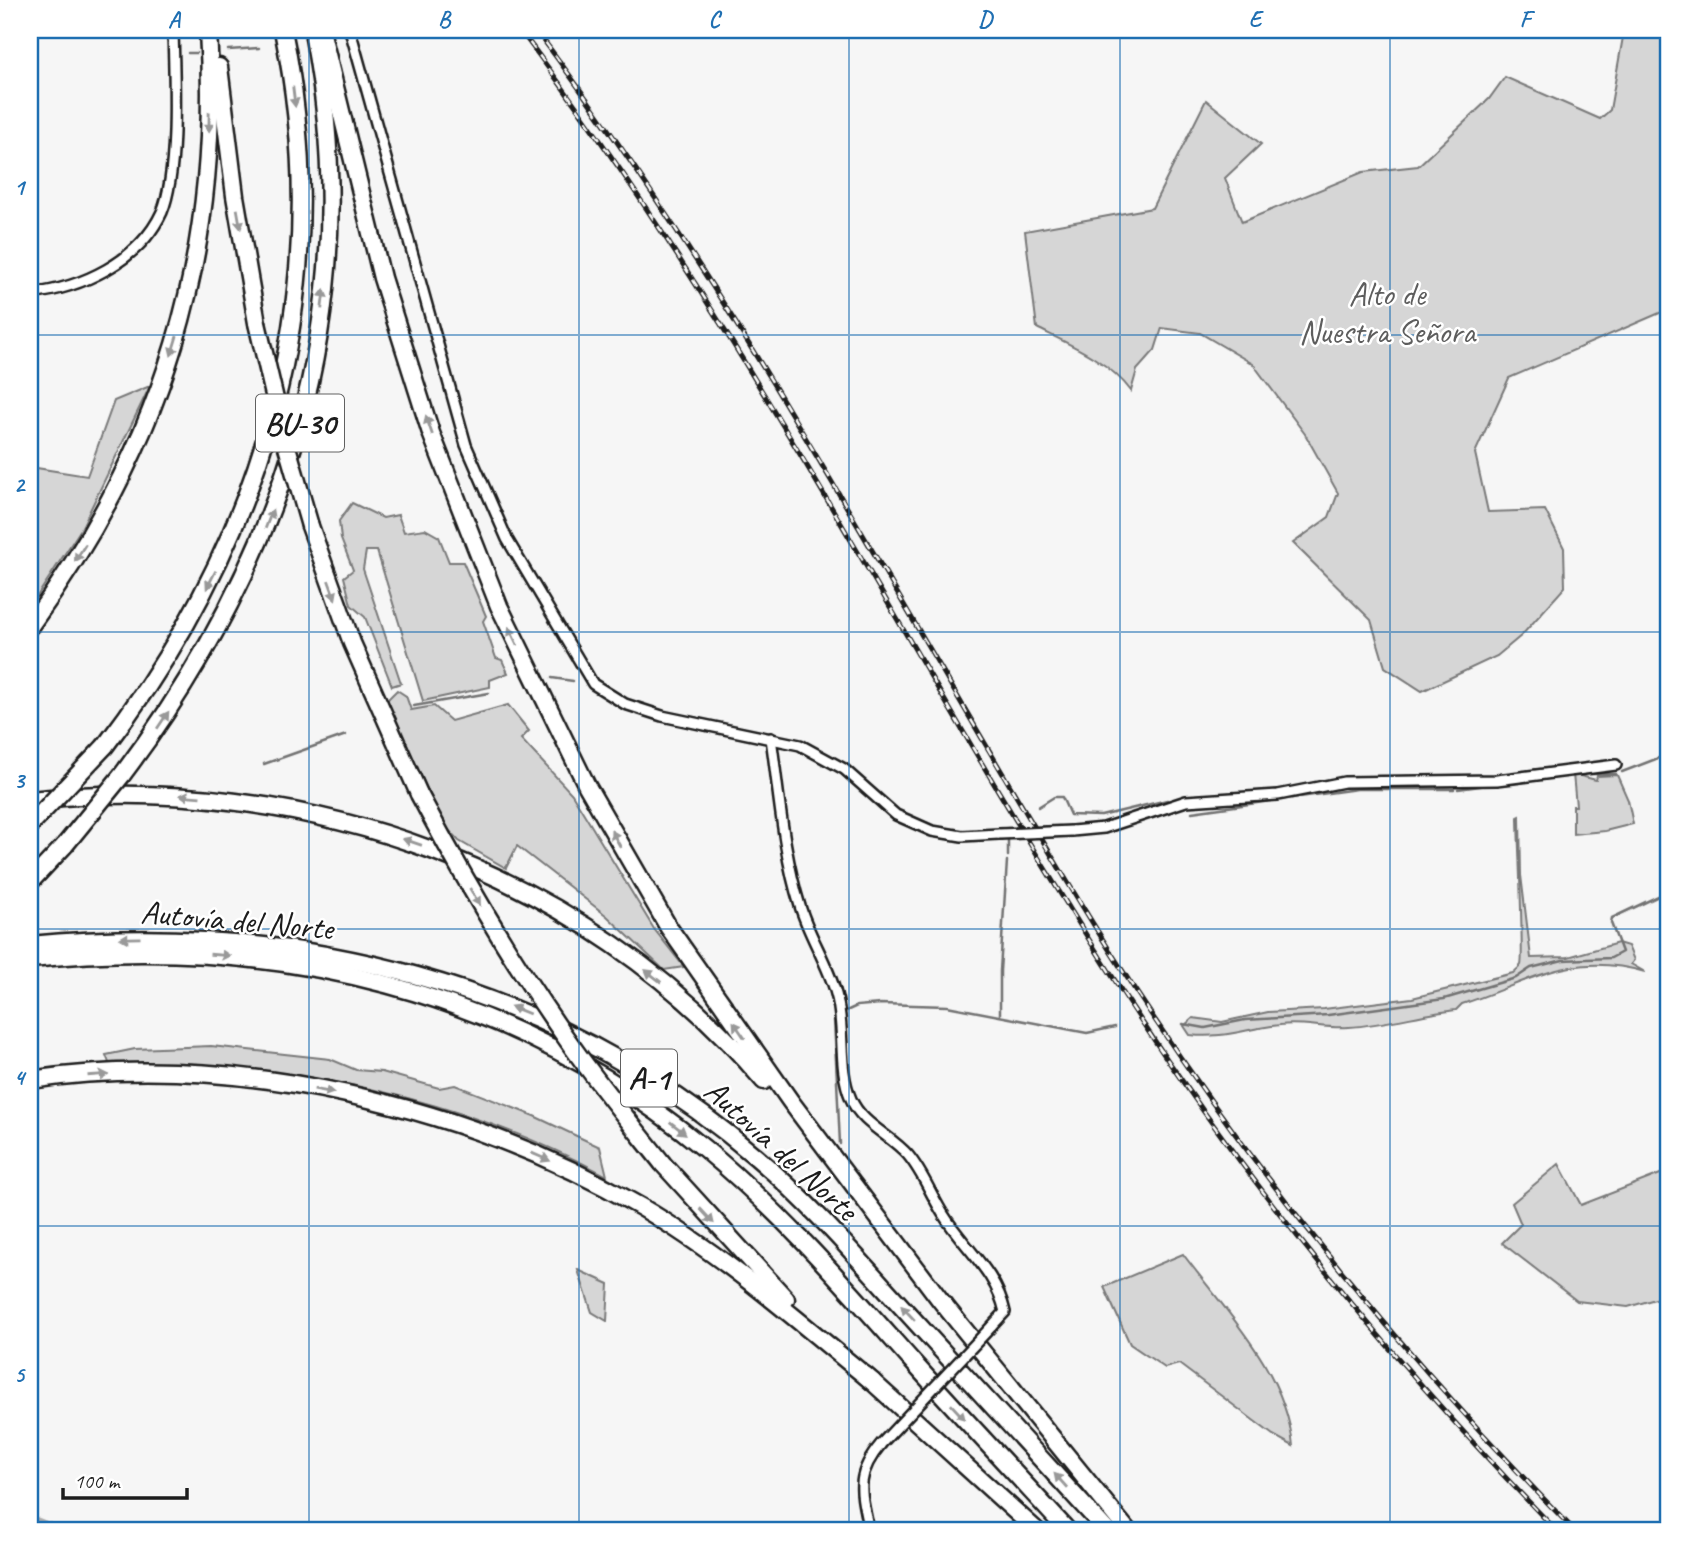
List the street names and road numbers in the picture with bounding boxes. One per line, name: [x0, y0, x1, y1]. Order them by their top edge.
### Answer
road number: BU-30: [256, 394, 344, 452]
street label: Autovía del Norte: [139, 891, 337, 950]
road number: A-1: [621, 1050, 677, 1106]
street label: Autovía del Norte: [696, 1070, 869, 1231]

